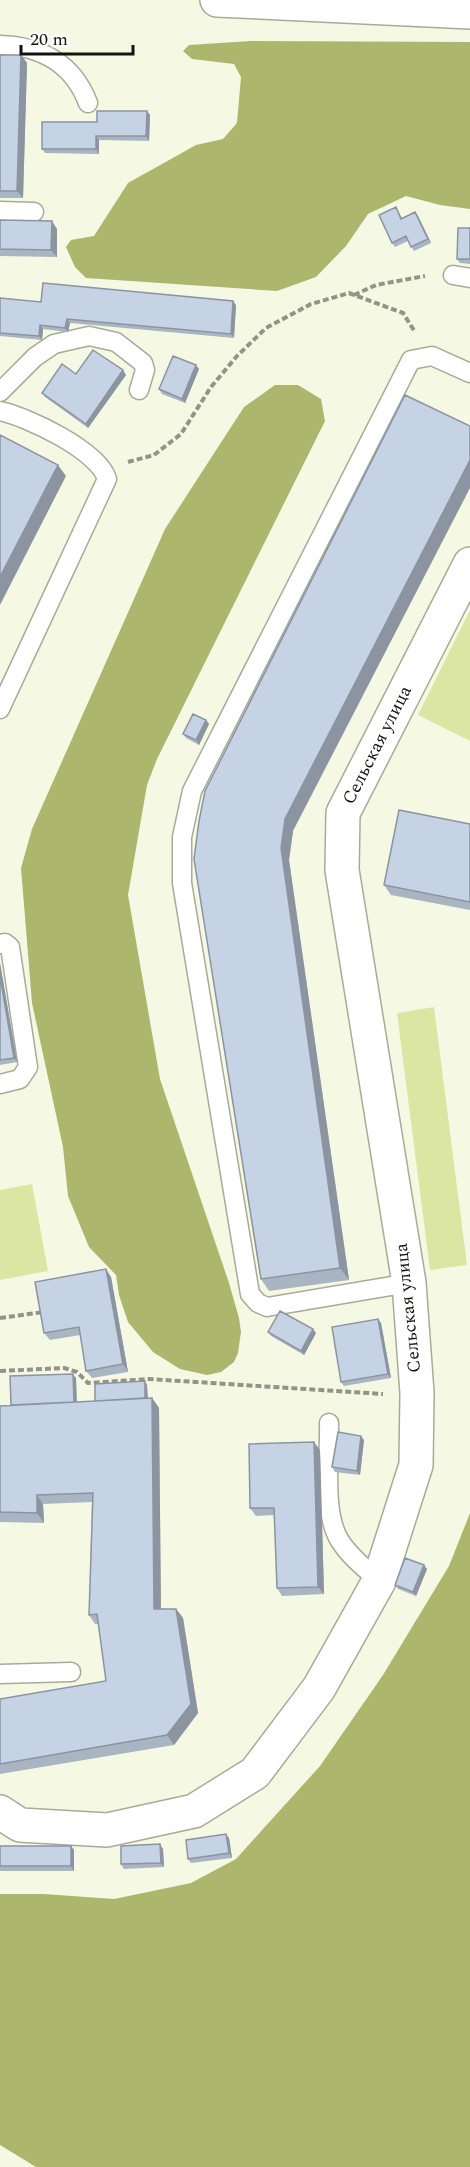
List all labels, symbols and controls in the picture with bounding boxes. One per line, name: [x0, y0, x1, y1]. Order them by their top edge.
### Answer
scale bar: [21, 18, 134, 56]
text: 20 m: [30, 26, 68, 53]
street label: Сельская улица: [335, 681, 419, 809]
street label: Сельская улица: [388, 1242, 428, 1374]

